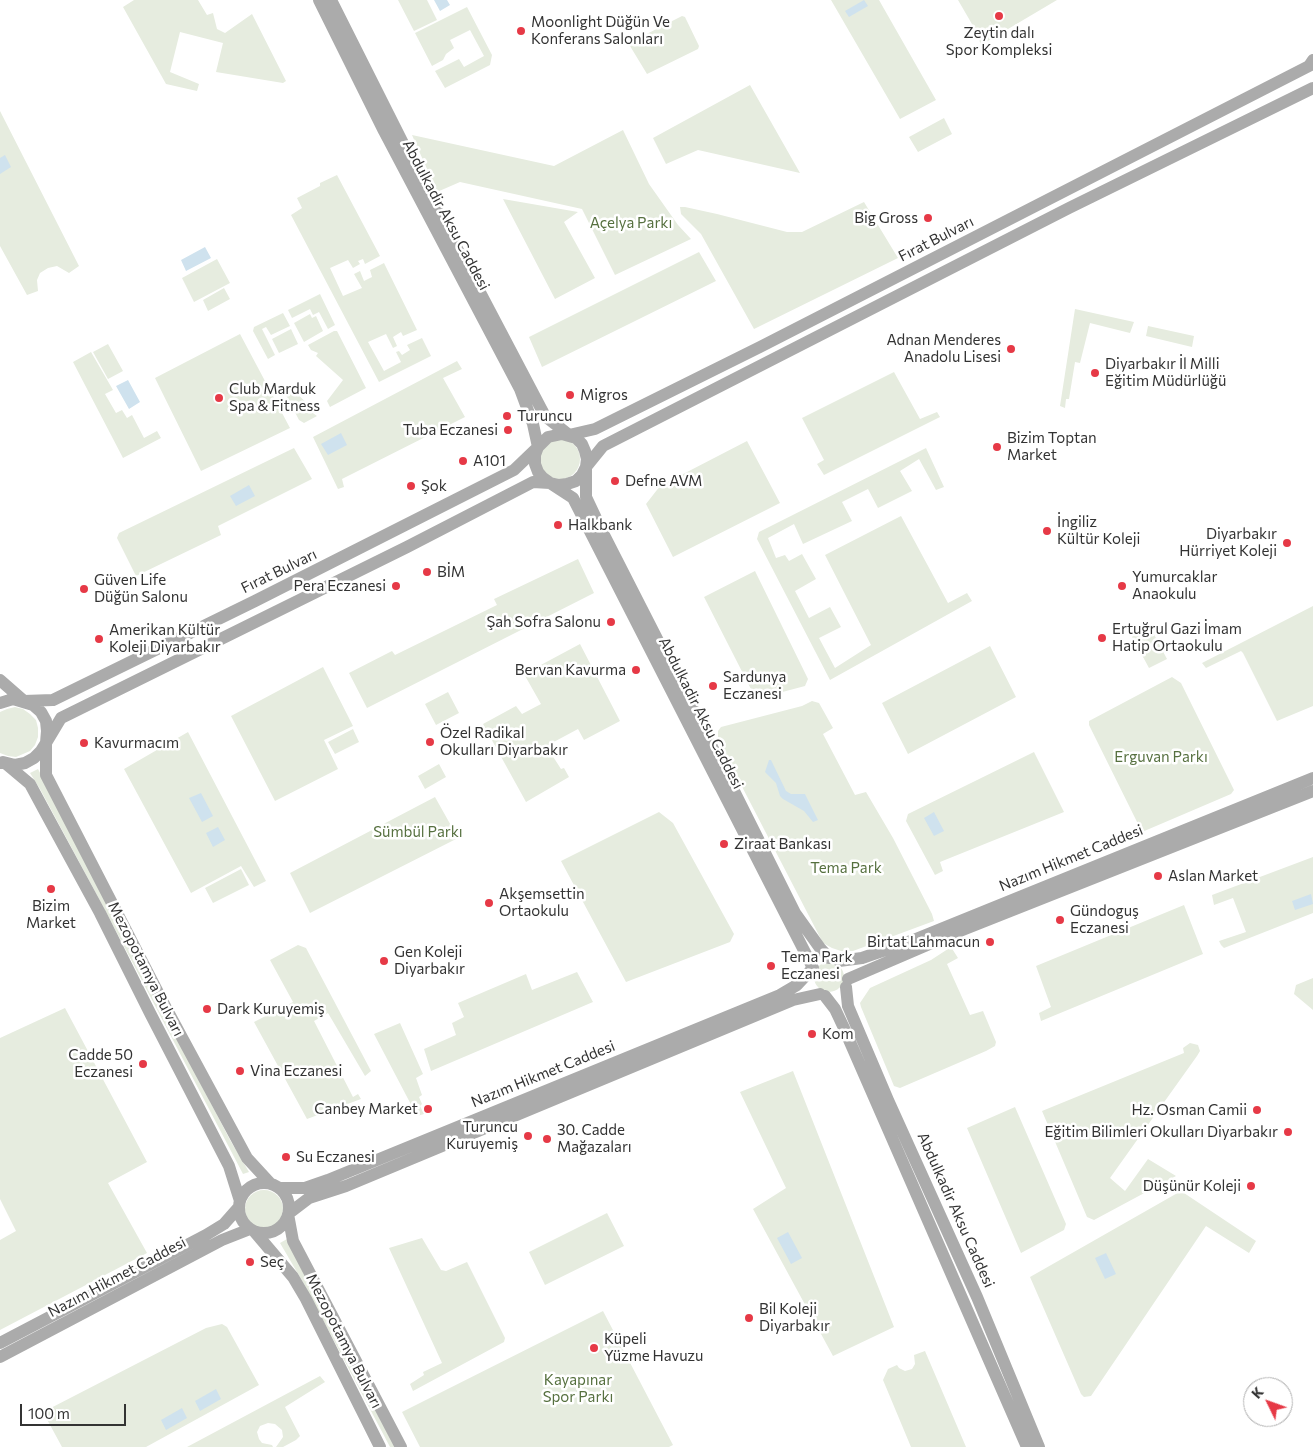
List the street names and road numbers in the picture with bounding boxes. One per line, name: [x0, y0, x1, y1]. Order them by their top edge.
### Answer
street label: Abdulkadir Aksu Caddesi: [399, 137, 493, 293]
street label: Fırat Bulvarı: [895, 212, 977, 266]
street label: Fırat Bulvarı: [238, 545, 320, 597]
street label: Abdulkadir Aksu Caddesi: [655, 634, 747, 792]
street label: Nazım Hikmet Caddesi: [996, 821, 1146, 895]
street label: Mezopotamya Bulvarı: [104, 899, 188, 1039]
street label: Nazım Hikmet Caddesi: [468, 1037, 618, 1111]
street label: Abdulkadir Aksu Caddesi: [914, 1130, 998, 1290]
street label: Nazım Hikmet Caddesi: [45, 1233, 189, 1321]
street label: Mezopotamya Bulvarı: [302, 1271, 386, 1411]

